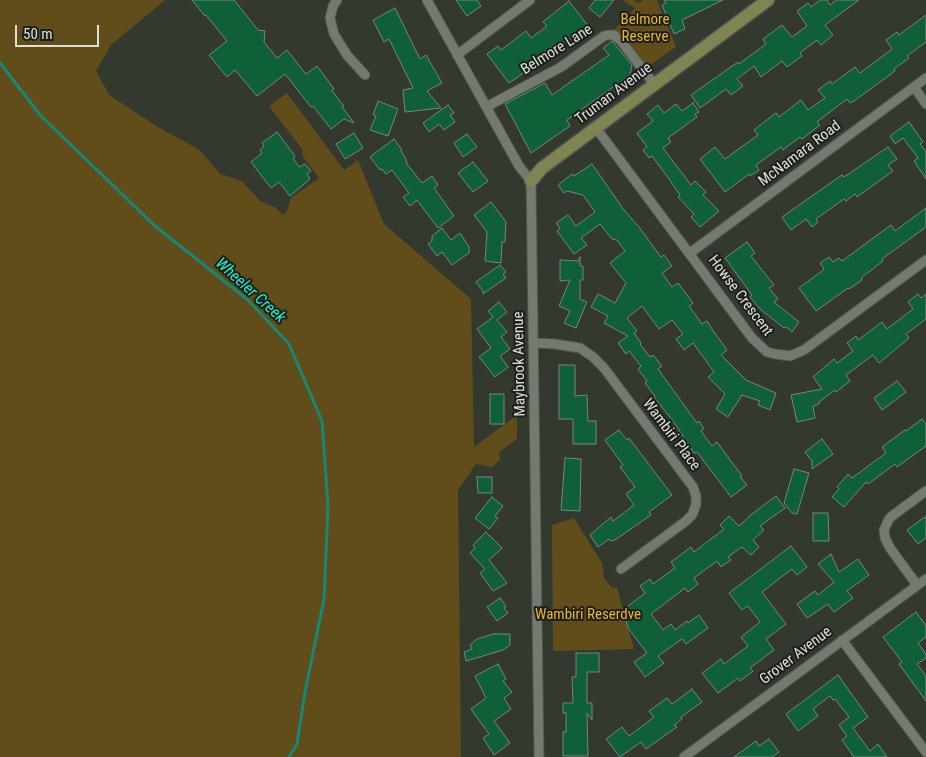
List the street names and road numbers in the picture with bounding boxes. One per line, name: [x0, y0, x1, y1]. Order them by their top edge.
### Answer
street label: Belmore Lane: [518, 21, 596, 79]
street label: Truman Avenue: [572, 59, 656, 129]
street label: McNamara Road: [755, 117, 845, 191]
street label: Howse Crescent: [704, 252, 776, 340]
street label: Maybrook Avenue: [510, 311, 530, 417]
street label: Wambiri Place: [638, 396, 704, 474]
street label: Grover Avenue: [757, 623, 835, 689]

